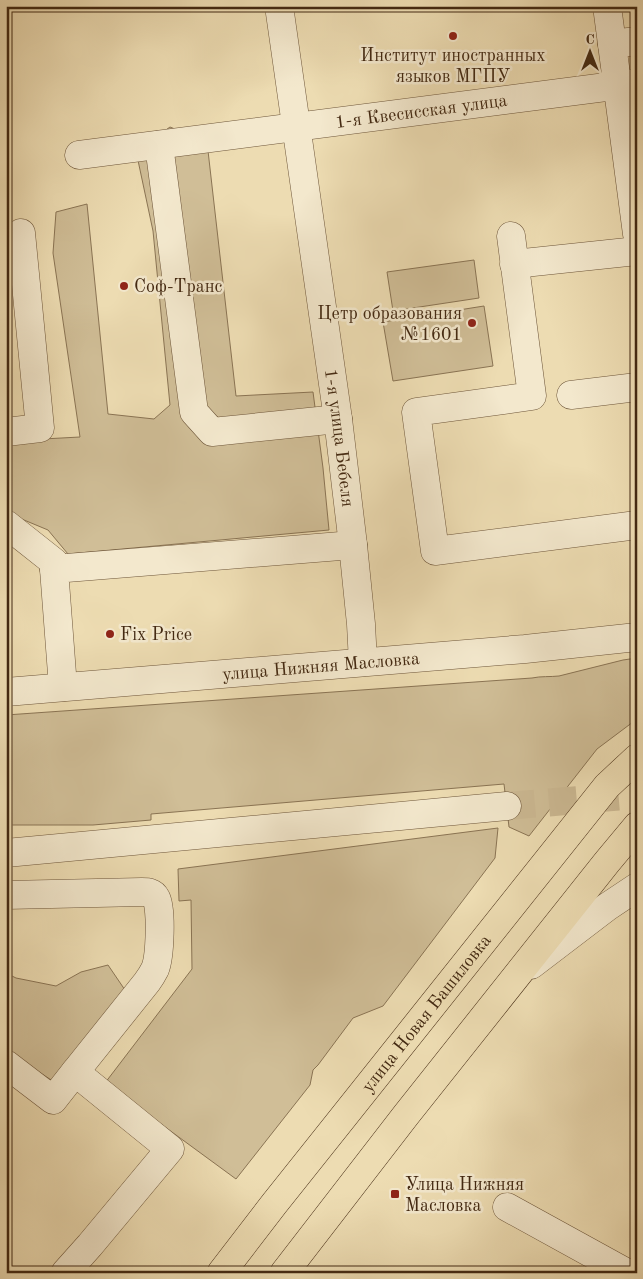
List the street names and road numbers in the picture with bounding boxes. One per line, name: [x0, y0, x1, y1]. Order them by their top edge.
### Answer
street label: 1-я Квесисская улица: [334, 92, 508, 132]
street label: 1-я улица Бебеля: [321, 367, 356, 508]
street label: улица Нижняя Масловка: [222, 650, 421, 684]
street label: улица Новая Башиловка: [359, 931, 495, 1096]

